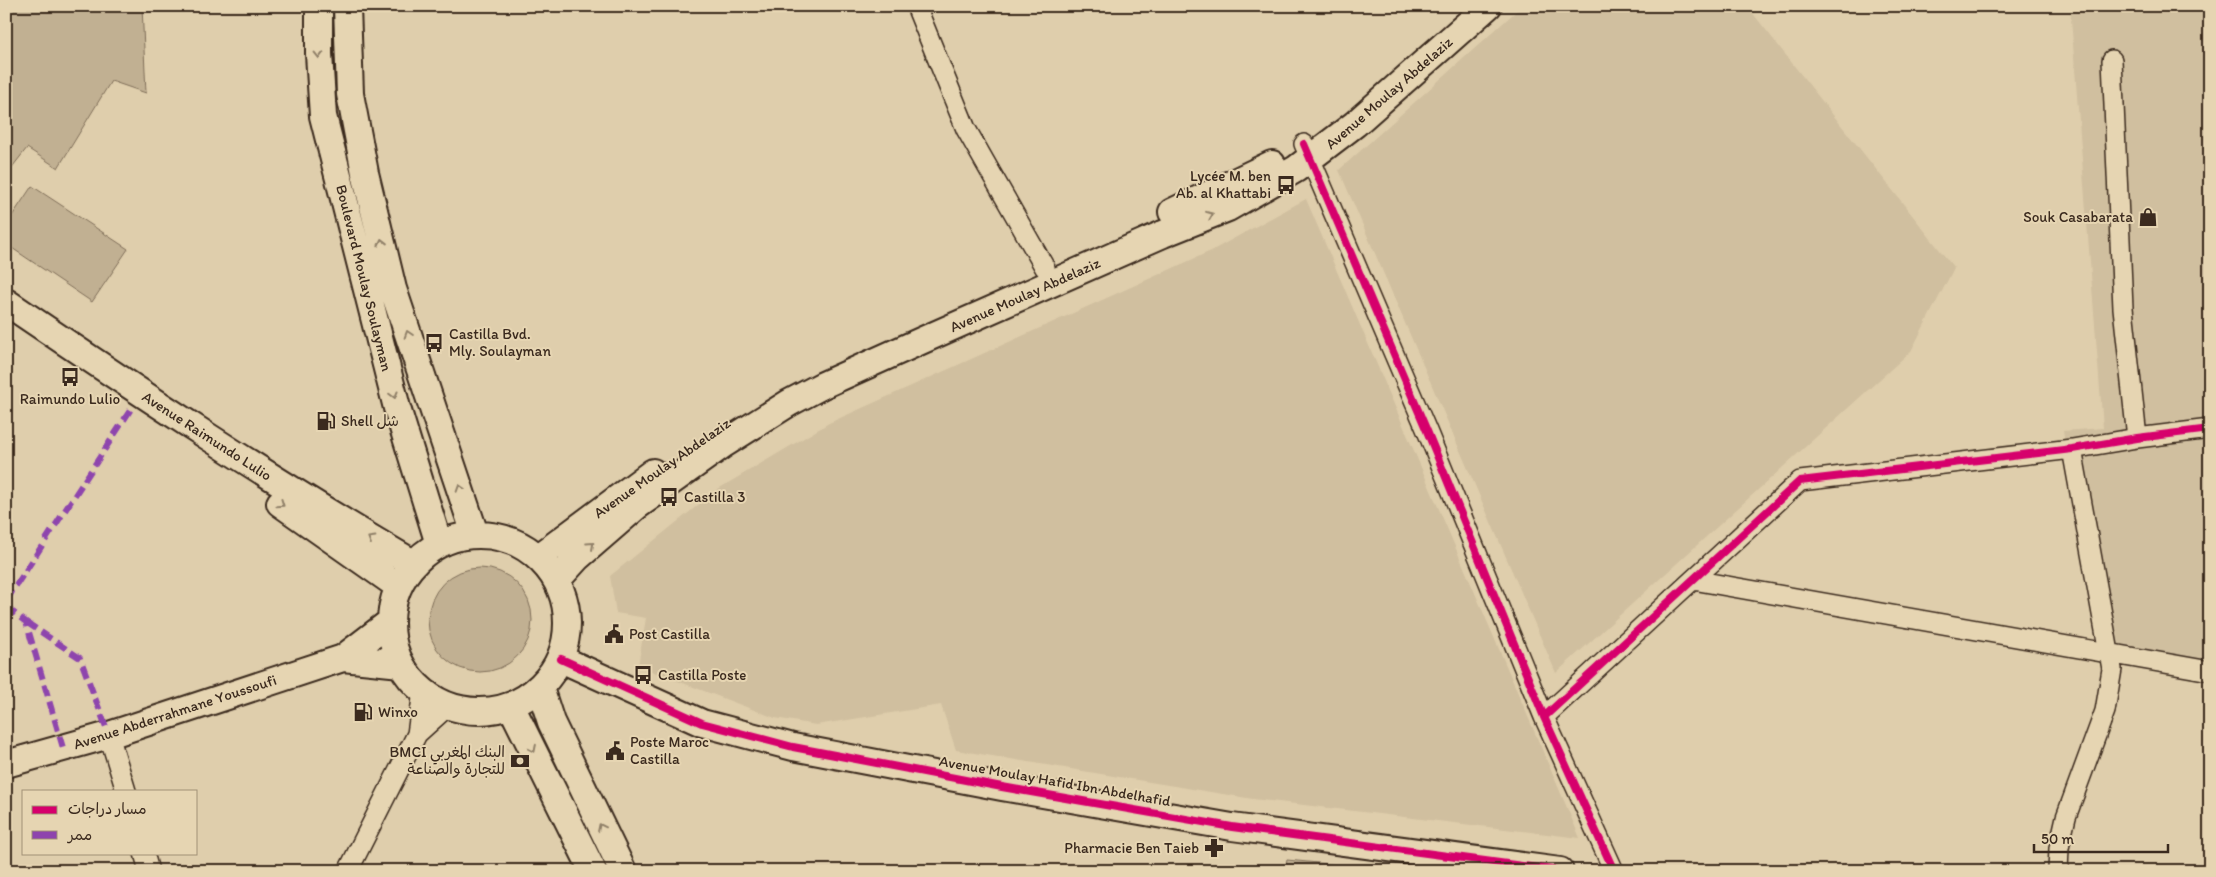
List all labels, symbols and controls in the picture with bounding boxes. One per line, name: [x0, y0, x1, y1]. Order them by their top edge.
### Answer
street label: Avenue Moulay Abdelaziz: [1322, 33, 1456, 153]
one-way arrow: [314, 52, 324, 59]
place label: Lycée M. ben Ab. al Khattabi: [1176, 167, 1271, 202]
bus stop icon: Lycée M. ben Ab. al Khattabi: [1275, 174, 1297, 196]
street label: Boulevard Moulay Soulayman: [332, 183, 396, 374]
shop icon: Souk Casabarata: [2137, 206, 2159, 228]
place label: Souk Casabarata: [2023, 208, 2133, 226]
one-way arrow: [1205, 211, 1214, 221]
one-way arrow: [377, 237, 388, 246]
street label: Avenue Moulay Abdelaziz: [947, 254, 1103, 336]
place label: Castilla Bvd. Mly. Soulayman: [449, 325, 551, 360]
one-way arrow: [404, 330, 414, 339]
bus stop icon: Castilla Bvd. Mly. Soulayman: [423, 332, 445, 354]
bus stop icon: Raimundo Lulio: [59, 366, 81, 388]
street label: Avenue Raimundo Lulio: [139, 387, 275, 485]
place label: Raimundo Lulio: [20, 390, 120, 408]
one-way arrow: [388, 390, 398, 398]
fuel station icon: Shell شل: [315, 410, 337, 432]
place label: Shell شل: [341, 412, 399, 430]
street label: Avenue Moulay Abdelaziz: [590, 414, 734, 522]
one-way arrow: [455, 484, 465, 493]
bus stop icon: Castilla 3: [658, 486, 680, 508]
place label: Castilla 3: [684, 488, 745, 506]
one-way arrow: [275, 497, 284, 507]
one-way arrow: [367, 535, 376, 545]
one-way arrow: [586, 542, 595, 551]
public building icon: Post Castilla: [603, 623, 625, 645]
place label: Post Castilla: [629, 625, 710, 643]
bus stop icon: Castilla Poste: [632, 664, 654, 686]
place label: Castilla Poste: [658, 666, 746, 684]
street label: Avenue Abderrahmane Youssoufi: [71, 671, 279, 753]
fuel station icon: Winxo: [352, 701, 374, 723]
place label: Winxo: [378, 703, 418, 721]
place label: Poste Maroc Castilla: [630, 733, 709, 768]
public building icon: Poste Maroc Castilla: [604, 740, 626, 762]
place label: BMCI البنك المغربي للتجارة والصناعة: [390, 743, 505, 779]
one-way arrow: [527, 744, 537, 753]
bank icon: BMCI البنك المغربي للتجارة والصناعة: [509, 750, 531, 772]
street label: Avenue Moulay Hafid Ibn Abdelhafid: [938, 752, 1173, 810]
legend: [22, 790, 198, 854]
text: مسار دراجات: [68, 800, 147, 818]
scale bar: [2034, 822, 2167, 854]
one-way arrow: [597, 823, 607, 832]
text: ممر: [66, 826, 92, 844]
text: 50 m: [2041, 830, 2074, 848]
pharmacy icon: Pharmacie Ben Taieb: [1203, 837, 1225, 859]
place label: Pharmacie Ben Taieb: [1064, 839, 1199, 857]

